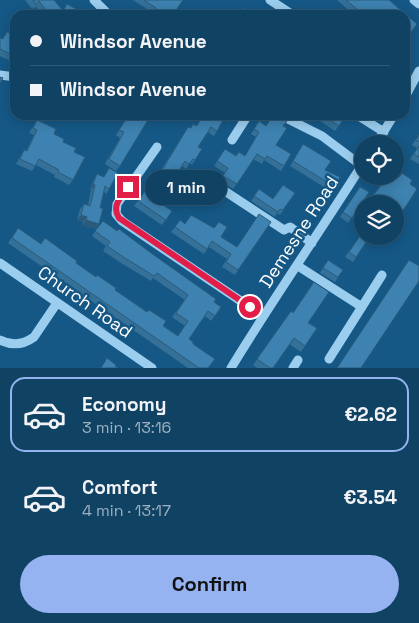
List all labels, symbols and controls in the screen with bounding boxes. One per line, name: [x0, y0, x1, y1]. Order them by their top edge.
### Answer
text: Windsor Avenue: [60, 29, 207, 54]
text: Windsor Avenue: [60, 77, 207, 102]
map controls: [354, 135, 404, 245]
button: locate: [354, 135, 404, 185]
callout: 1 min: [146, 170, 228, 204]
street label: Demesne Road: [254, 171, 343, 292]
route end: [117, 176, 139, 198]
text: 1 min: [166, 177, 206, 198]
button: layers: [354, 195, 404, 245]
street label: Church Road: [33, 260, 137, 343]
route start: [239, 296, 261, 318]
icon: car: [22, 392, 67, 437]
text: Economy: [82, 392, 166, 417]
text: €2.62: [344, 402, 397, 427]
text: 3 min · 13:16: [82, 417, 171, 438]
icon: car: [22, 475, 67, 520]
text: Comfort: [82, 475, 158, 500]
text: €3.54: [343, 485, 397, 510]
text: 4 min · 13:17: [82, 500, 171, 521]
button: Confirm: [20, 555, 399, 613]

